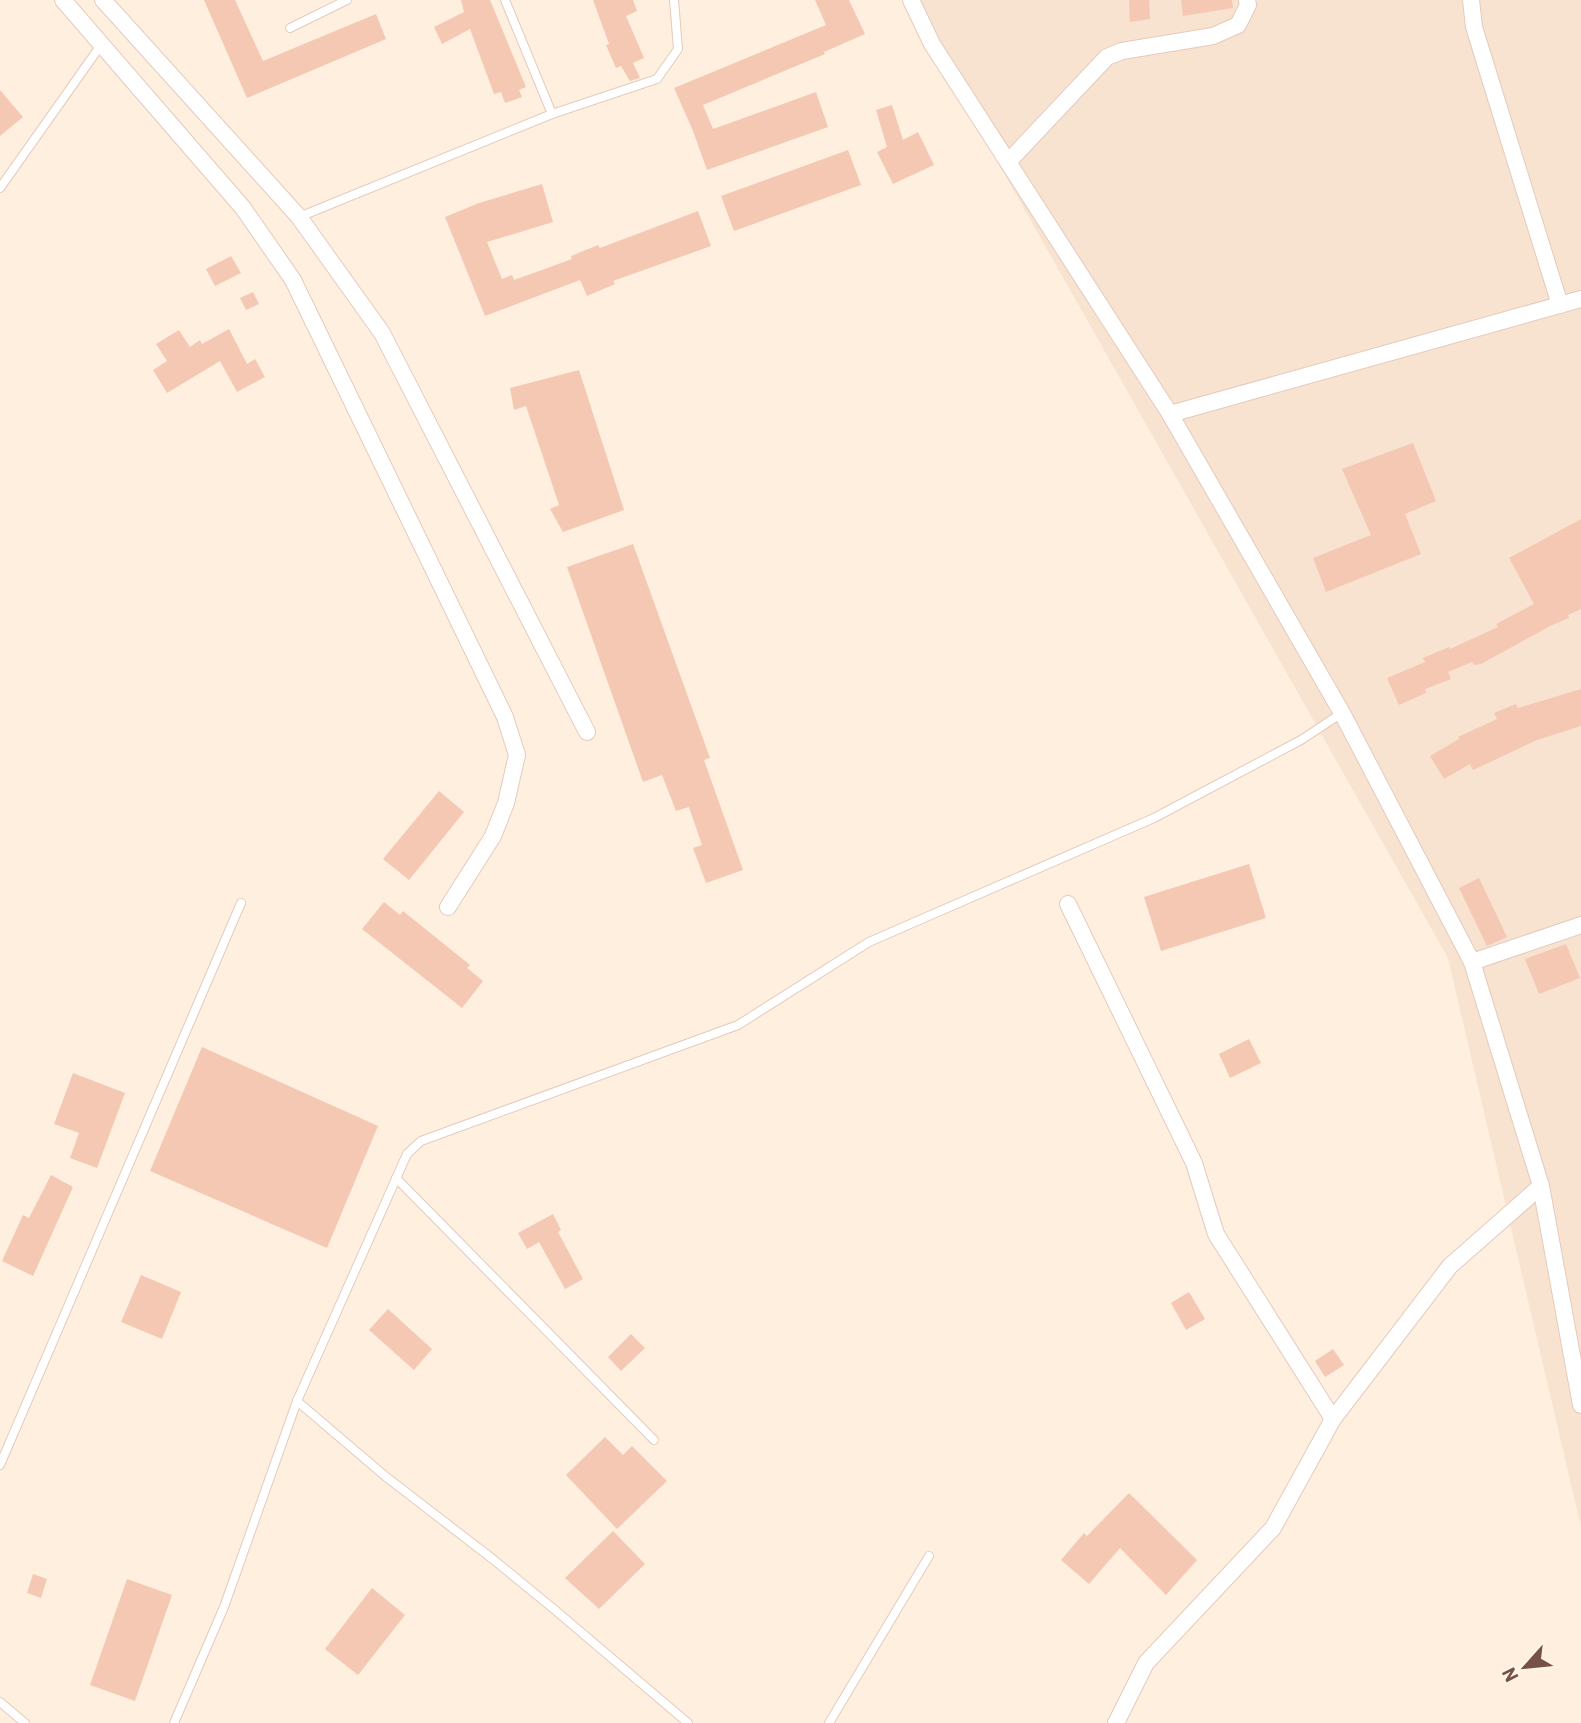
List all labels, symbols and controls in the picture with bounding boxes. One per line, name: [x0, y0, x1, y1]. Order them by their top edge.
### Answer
north arrow: [1490, 1632, 1560, 1702]
text: N: [1496, 1664, 1523, 1686]

